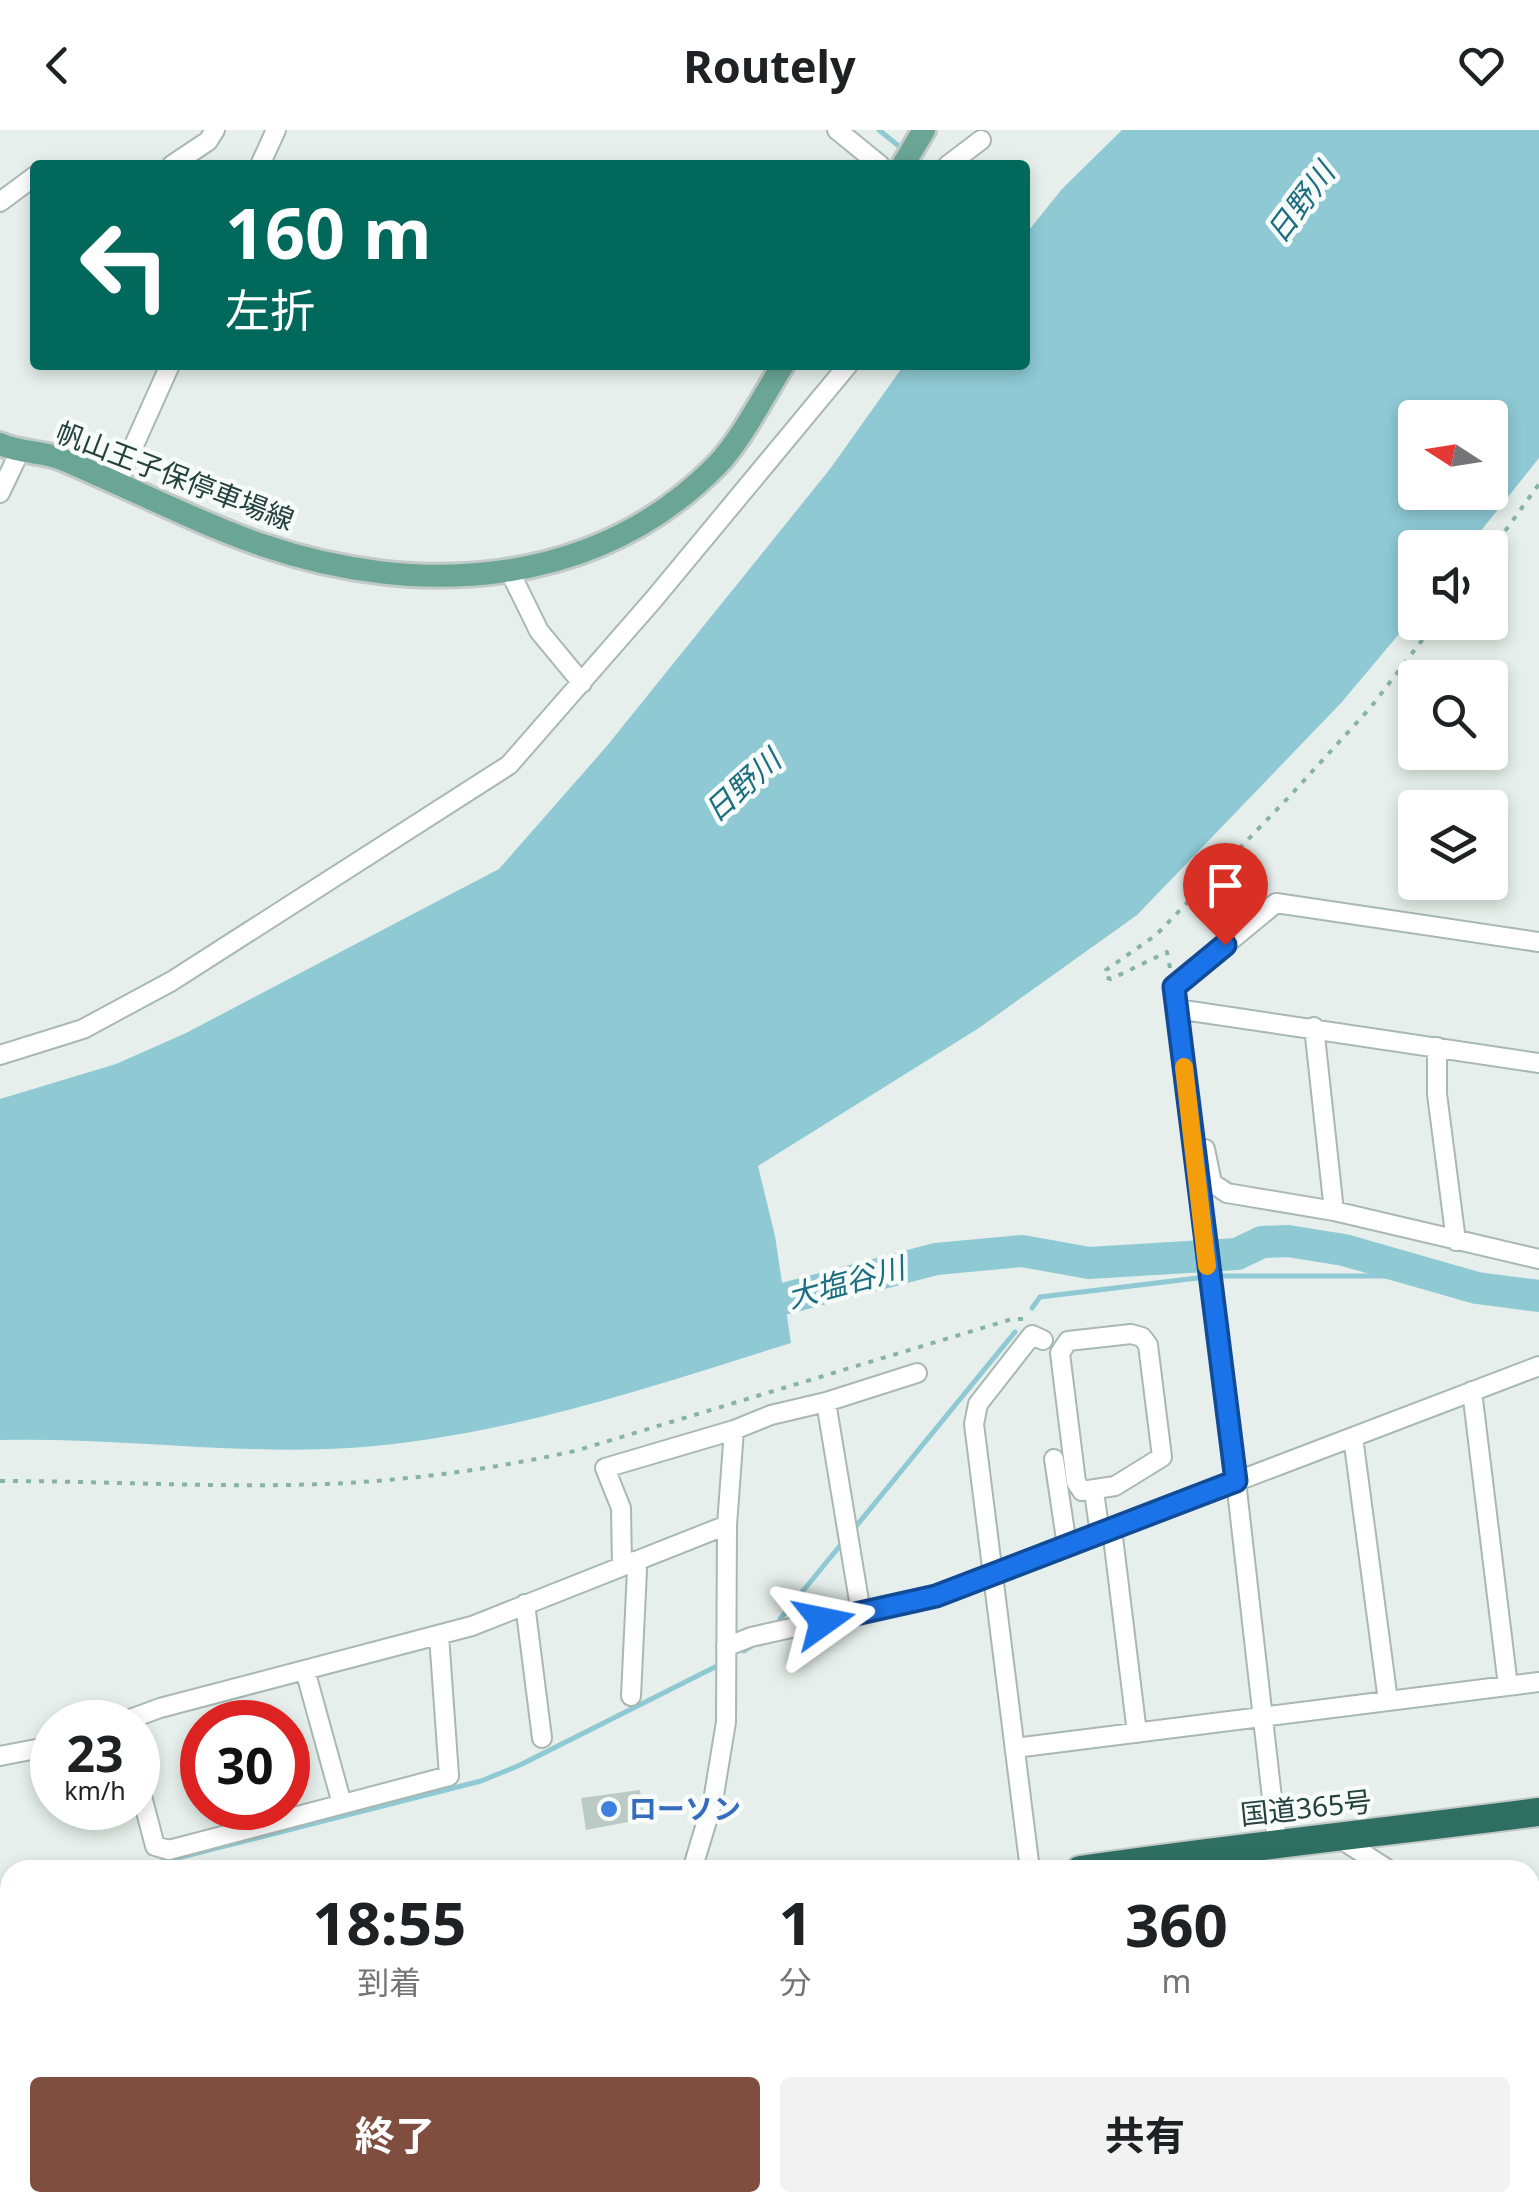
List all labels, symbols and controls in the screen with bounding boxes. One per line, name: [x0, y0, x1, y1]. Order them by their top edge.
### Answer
text: Routely: [683, 35, 856, 96]
icon: back: [30, 38, 85, 93]
icon: heart: [1454, 38, 1509, 93]
water label: 日野川: [1256, 151, 1345, 250]
text: 160 m: [225, 184, 432, 280]
icon: left: [60, 200, 190, 330]
text: 左折: [225, 279, 315, 340]
north arrow: [1398, 400, 1508, 510]
map controls: [1398, 400, 1508, 900]
street label: 帆山王子保停車場線: [51, 412, 300, 538]
button: sound: [1398, 530, 1508, 640]
button: search: [1398, 660, 1508, 770]
water label: 日野川: [695, 738, 791, 830]
button: layers: [1398, 790, 1508, 900]
pin: [1183, 843, 1268, 946]
icon: arrive: [1198, 858, 1253, 913]
water label: 大塩谷川: [782, 1245, 912, 1317]
position arrow: [772, 1569, 876, 1673]
speed limit sign: 30: [180, 1700, 310, 1830]
text: 23: [66, 1719, 124, 1787]
text: km/h: [64, 1773, 126, 1807]
street label: 国道365号: [1238, 1781, 1374, 1833]
place label: ローソン: [629, 1789, 741, 1827]
marker: ローソン: [598, 1798, 620, 1820]
text: 18:55: [312, 1881, 466, 1963]
text: 1: [778, 1881, 813, 1963]
text: 360: [1125, 1883, 1228, 1965]
text: m: [1161, 1959, 1191, 2002]
text: 到着: [357, 1960, 421, 2003]
text: 分: [780, 1960, 812, 2003]
button: 終了: [30, 2077, 760, 2192]
button: 共有: [780, 2077, 1510, 2192]

